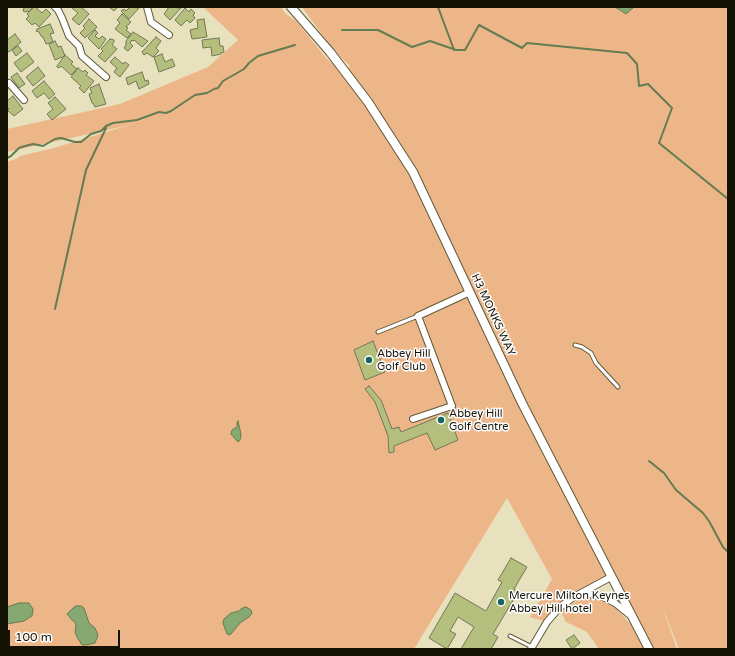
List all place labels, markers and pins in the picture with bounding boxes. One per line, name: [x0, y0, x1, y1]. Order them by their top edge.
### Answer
place label: Abbey Hill Golf Club: [377, 347, 430, 373]
marker: Abbey Hill Golf Club: [364, 355, 374, 365]
place label: Abbey Hill Golf Centre: [449, 407, 509, 433]
marker: Abbey Hill Golf Centre: [436, 415, 446, 425]
place label: Mercure Milton Keynes Abbey Hill hotel: [509, 589, 629, 615]
marker: Mercure Milton Keynes Abbey Hill hotel: [496, 597, 506, 607]

